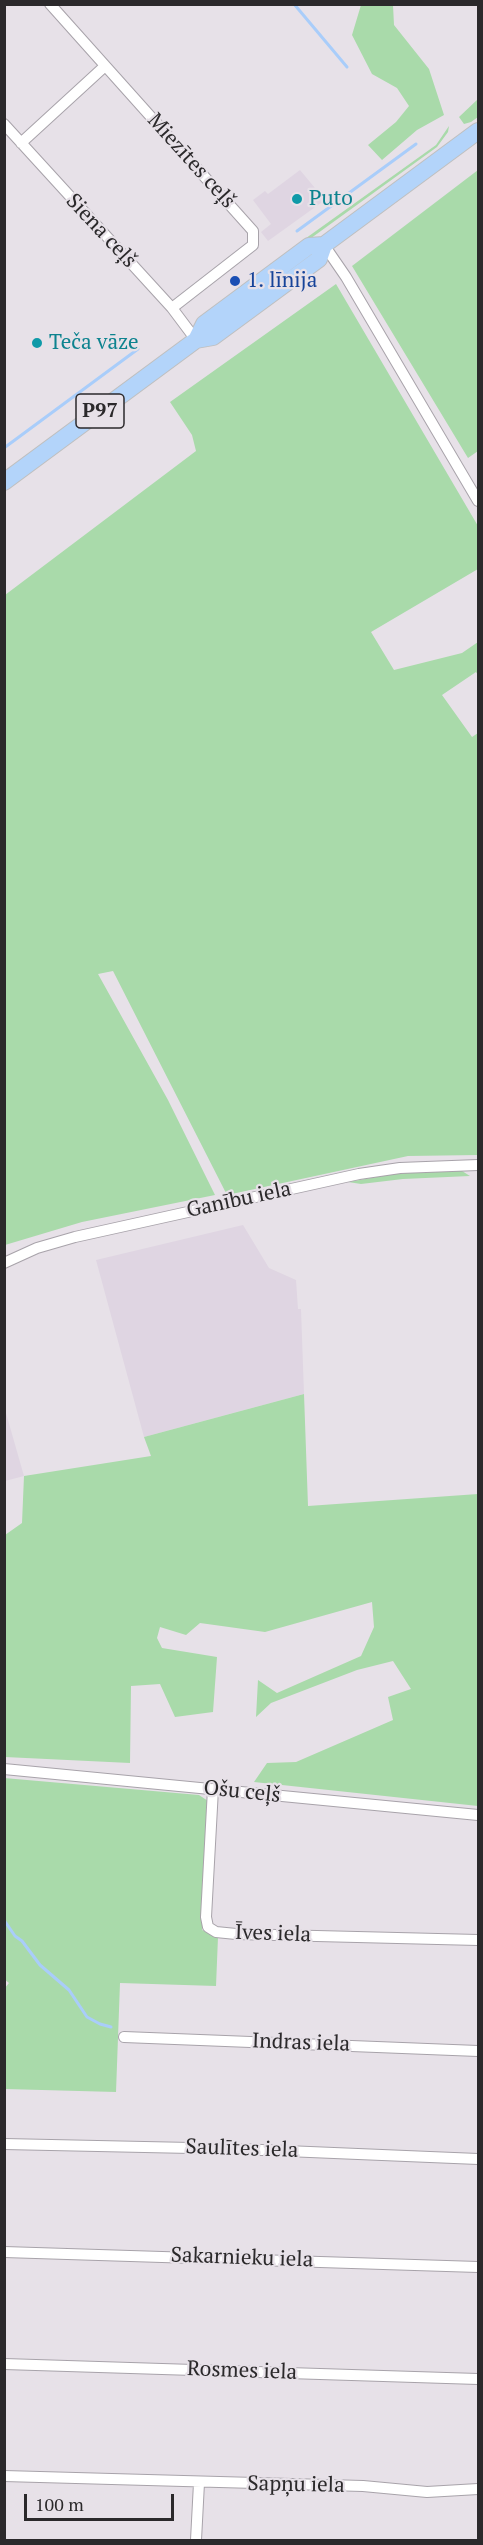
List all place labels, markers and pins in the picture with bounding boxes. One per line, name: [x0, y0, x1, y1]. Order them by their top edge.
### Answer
place label: Puto: [309, 186, 353, 212]
marker: Puto: [290, 192, 304, 206]
place label: 1. līnija: [247, 268, 317, 294]
marker: 1. līnija: [228, 274, 242, 288]
place label: Teča vāze: [49, 330, 139, 356]
marker: Teča vāze: [30, 336, 44, 350]

